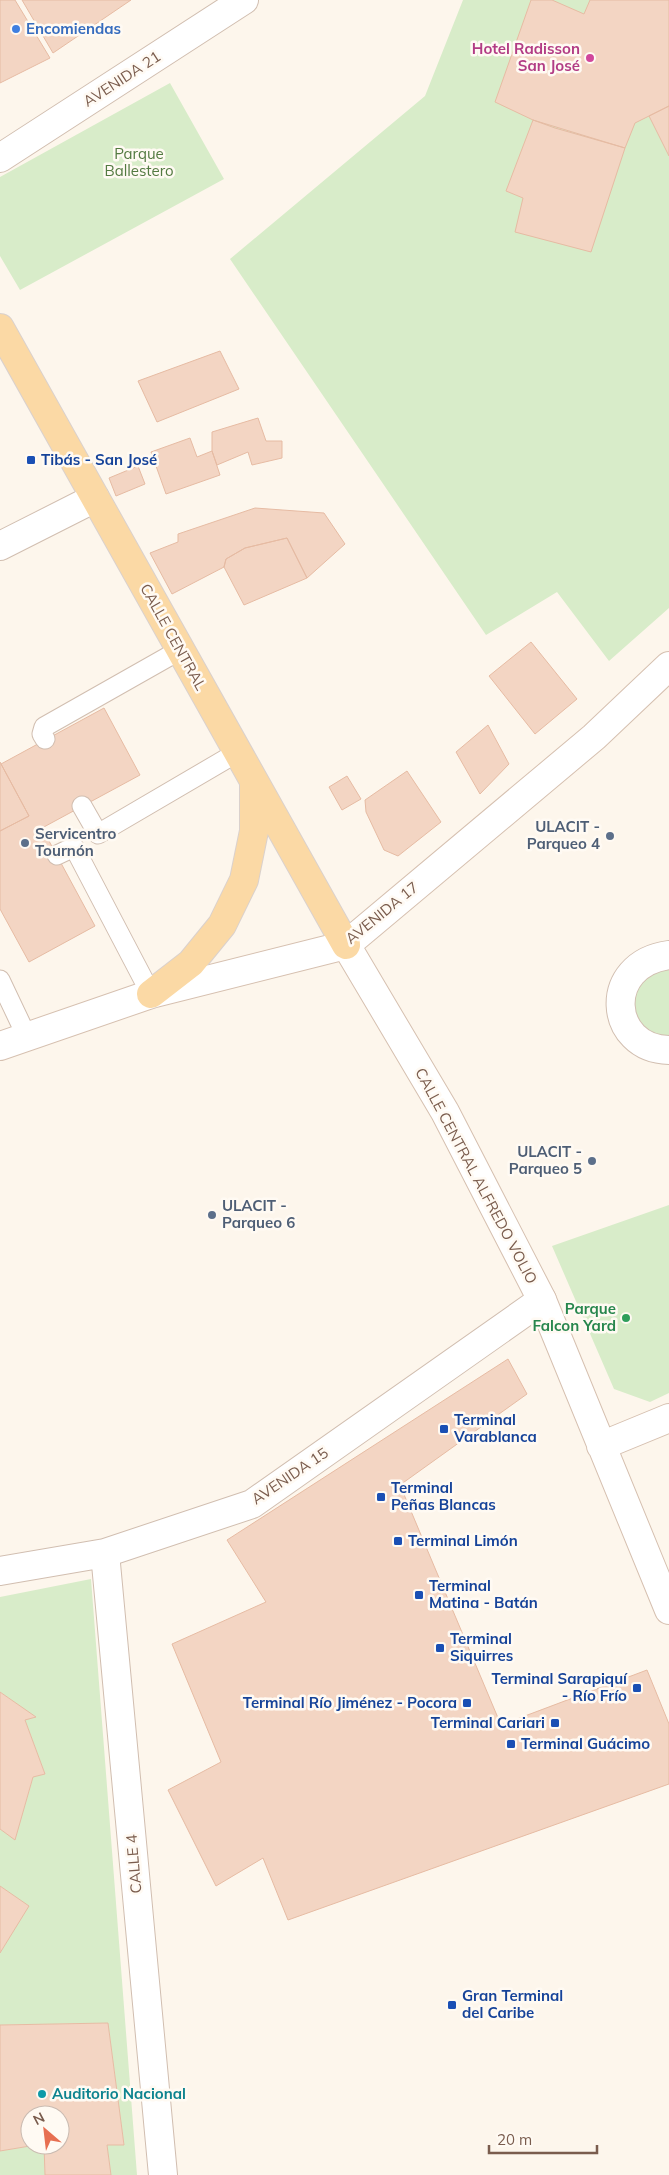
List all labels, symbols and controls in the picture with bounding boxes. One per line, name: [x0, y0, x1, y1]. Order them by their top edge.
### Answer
place label: Encomiendas: [26, 19, 121, 38]
marker: Encomiendas: [10, 23, 22, 35]
place label: Hotel Radisson San José: [472, 39, 580, 75]
street label: AVENIDA 21: [79, 47, 164, 111]
marker: Hotel Radisson San José: [584, 52, 596, 64]
park label: Parque Ballestero: [104, 144, 174, 180]
place label: Tibás - San José: [41, 450, 157, 469]
marker: Tibás - San José: [25, 454, 37, 466]
street label: CALLE CENTRAL: [136, 580, 211, 693]
place label: ULACIT - Parqueo 4: [527, 817, 600, 853]
place label: Servicentro Tournón: [35, 824, 116, 860]
marker: ULACIT - Parqueo 4: [604, 830, 616, 842]
marker: Servicentro Tournón: [19, 837, 31, 849]
street label: AVENIDA 17: [341, 877, 422, 948]
street label: CALLE CENTRAL ALFREDO VOLIO: [411, 1065, 542, 1287]
place label: ULACIT - Parqueo 5: [509, 1142, 582, 1178]
marker: ULACIT - Parqueo 5: [586, 1155, 598, 1167]
place label: ULACIT - Parqueo 6: [222, 1196, 295, 1232]
marker: ULACIT - Parqueo 6: [206, 1209, 218, 1221]
place label: Parque Falcon Yard: [532, 1299, 616, 1335]
marker: Parque Falcon Yard: [620, 1312, 632, 1324]
place label: Terminal Varablanca: [453, 1410, 537, 1446]
marker: Terminal Varablanca: [438, 1423, 450, 1435]
street label: AVENIDA 15: [248, 1443, 332, 1508]
place label: Terminal Peñas Blancas: [391, 1478, 496, 1514]
marker: Terminal Peñas Blancas: [375, 1491, 387, 1503]
place label: Terminal Limón: [408, 1531, 518, 1550]
marker: Terminal Limón: [392, 1535, 404, 1547]
place label: Terminal Matina - Batán: [429, 1576, 538, 1612]
marker: Terminal Matina - Batán: [413, 1589, 425, 1601]
place label: Terminal Siquirres: [450, 1629, 513, 1665]
marker: Terminal Siquirres: [434, 1642, 446, 1654]
place label: Terminal Sarapiquí - Río Frío: [492, 1669, 628, 1705]
marker: Terminal Sarapiquí - Río Frío: [631, 1682, 643, 1694]
place label: Terminal Río Jiménez - Pocora: [243, 1693, 457, 1712]
marker: Terminal Río Jiménez - Pocora: [461, 1697, 473, 1709]
place label: Terminal Cariari: [431, 1713, 545, 1732]
marker: Terminal Cariari: [549, 1717, 561, 1729]
place label: Terminal Guácimo: [521, 1734, 650, 1753]
marker: Terminal Guácimo: [505, 1738, 517, 1750]
street label: CALLE 4: [121, 1834, 146, 1894]
place label: Gran Terminal del Caribe: [462, 1986, 563, 2022]
marker: Gran Terminal del Caribe: [446, 1999, 458, 2011]
place label: Auditorio Nacional: [52, 2084, 186, 2103]
marker: Auditorio Nacional: [36, 2088, 48, 2100]
north arrow: [20, 2105, 70, 2155]
text: N: [30, 2108, 48, 2129]
scale bar: [489, 2122, 596, 2154]
text: 20 m: [497, 2130, 532, 2149]

